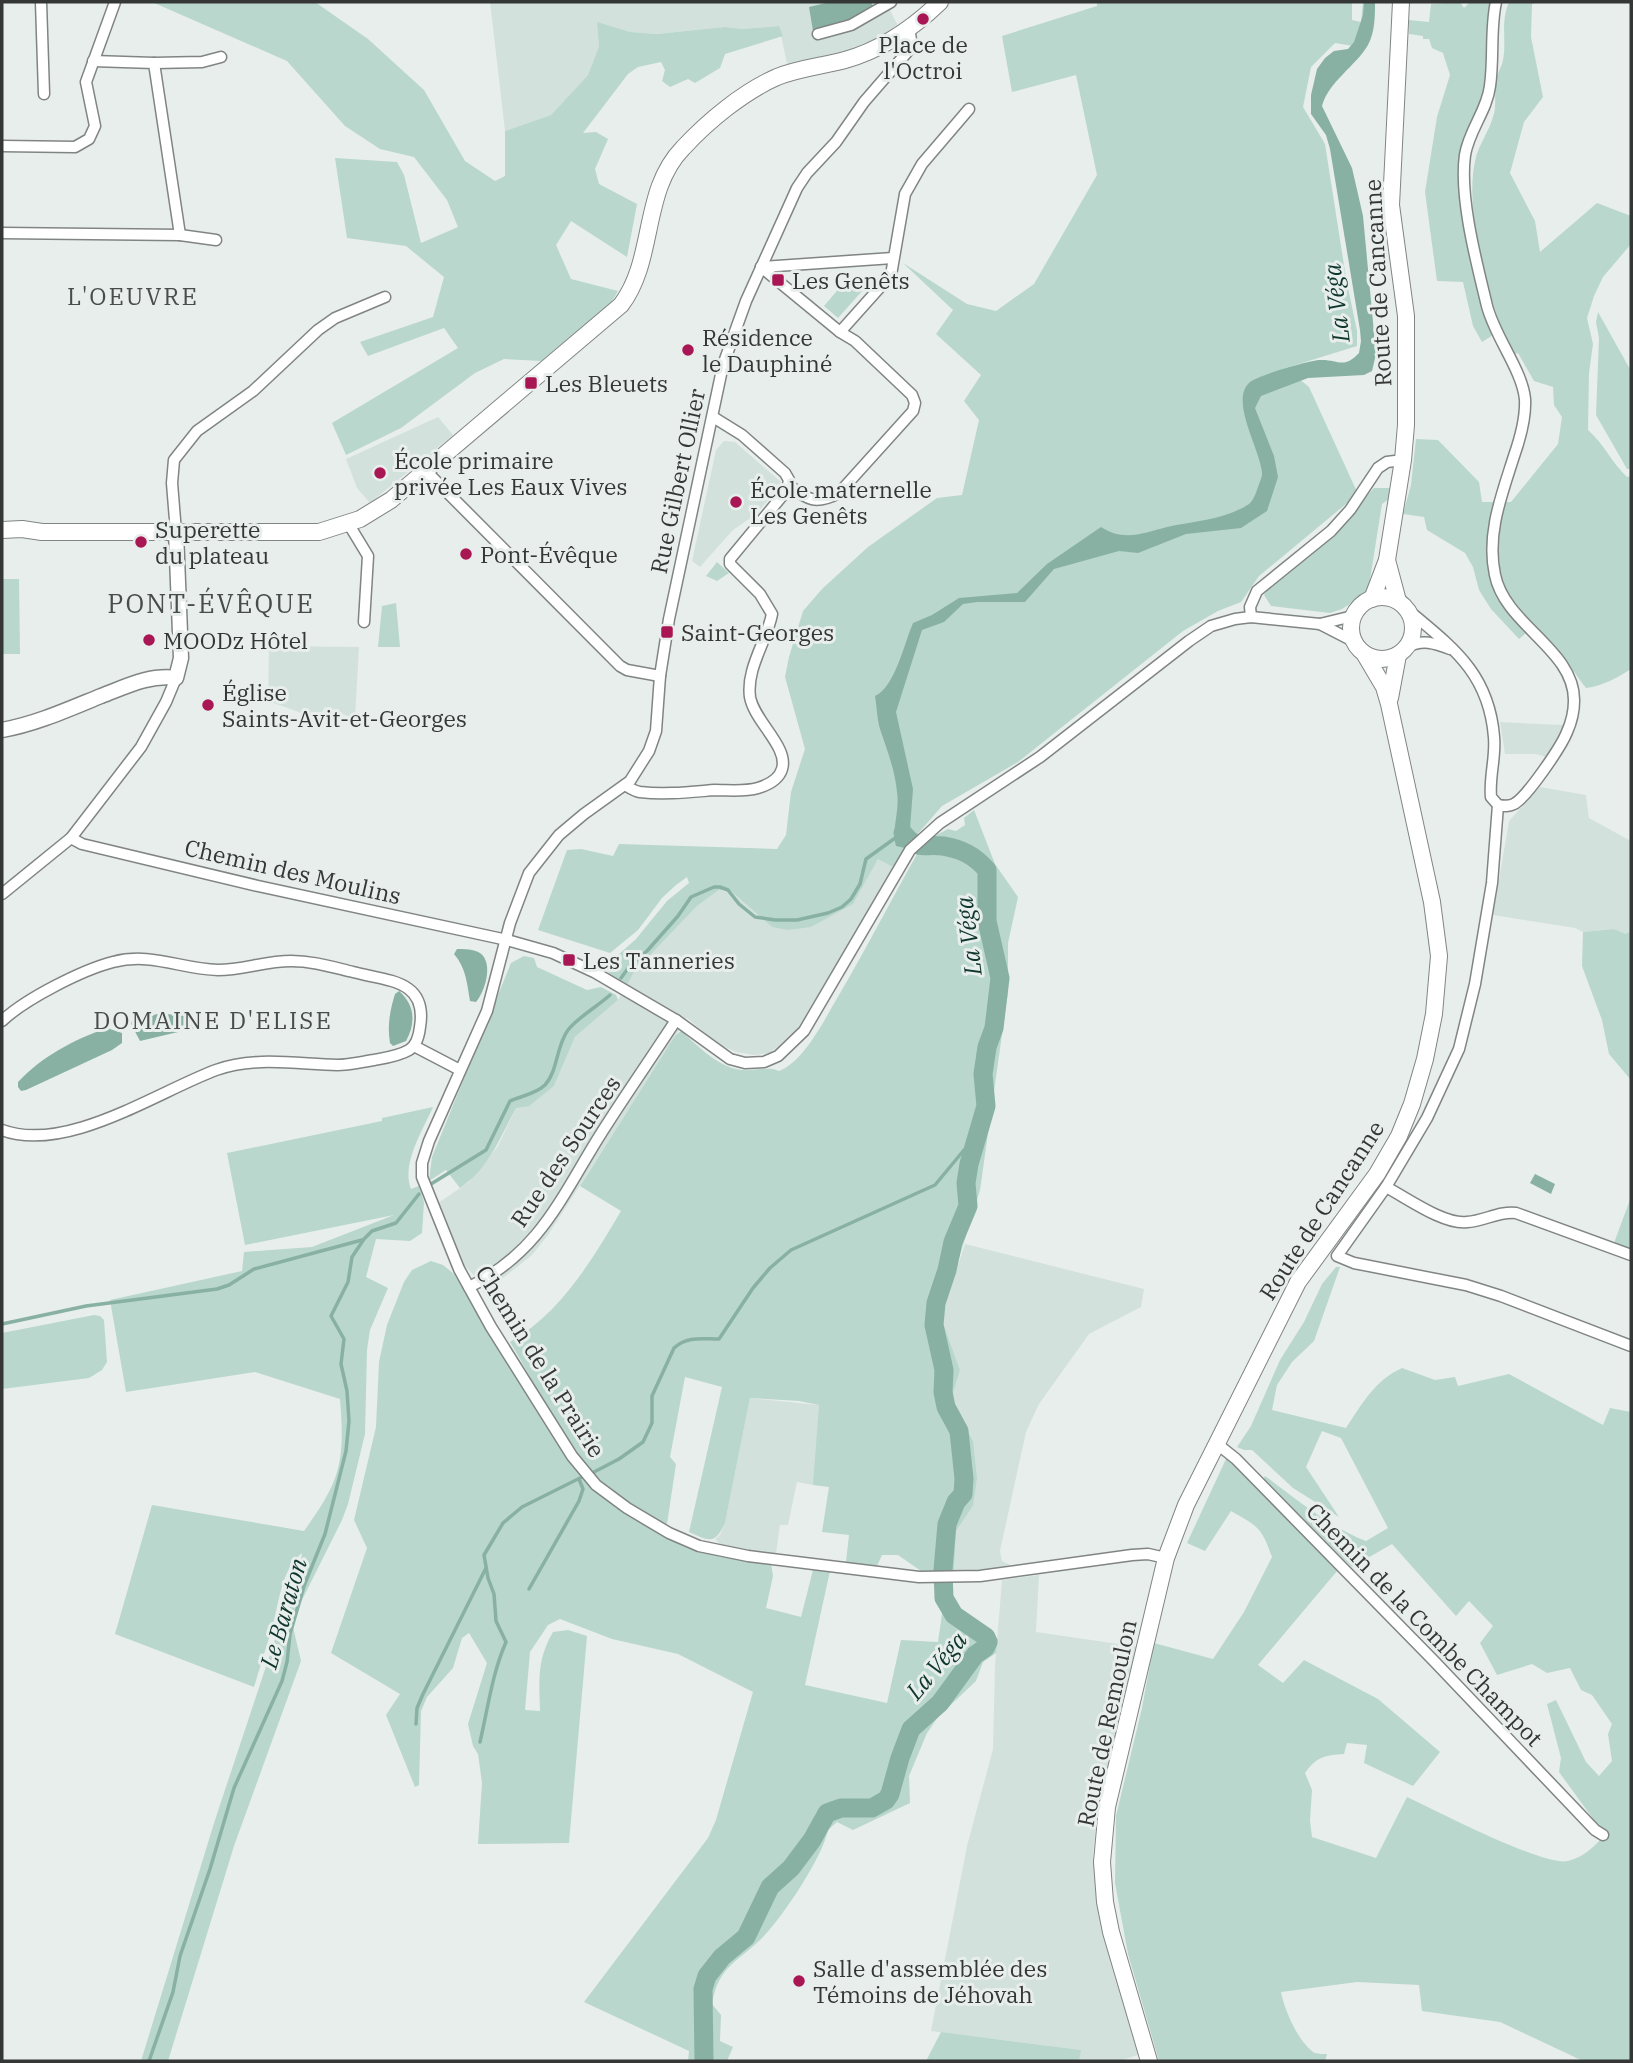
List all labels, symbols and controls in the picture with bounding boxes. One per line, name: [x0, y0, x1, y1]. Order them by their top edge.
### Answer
marker: Place de l'Octroi: [915, 11, 931, 27]
place label: Place de l'Octroi: [878, 29, 968, 85]
street label: Route de Cancanne: [1357, 178, 1397, 388]
water label: La Véga: [1315, 262, 1357, 345]
place label: Les Genêts: [792, 265, 910, 295]
marker: Les Genêts: [770, 272, 786, 288]
district label: L'OEUVRE: [67, 280, 199, 312]
place label: Résidence le Dauphiné: [702, 322, 832, 378]
marker: Résidence le Dauphiné: [680, 342, 696, 358]
place label: Les Bleuets: [545, 368, 668, 398]
marker: Les Bleuets: [523, 375, 539, 391]
street label: Rue Gilbert Ollier: [643, 386, 711, 576]
place label: École primaire privée Les Eaux Vives: [394, 445, 627, 501]
marker: École primaire privée Les Eaux Vives: [372, 465, 388, 481]
place label: École maternelle Les Genêts: [750, 474, 932, 530]
marker: École maternelle Les Genêts: [728, 494, 744, 510]
place label: Superette du plateau: [155, 514, 269, 570]
marker: Superette du plateau: [133, 534, 149, 550]
place label: Pont-Évêque: [480, 539, 618, 569]
marker: Pont-Évêque: [458, 546, 474, 562]
district label: PONT-ÉVÊQUE: [107, 586, 315, 620]
place label: Saint-Georges: [681, 617, 834, 647]
marker: Saint-Georges: [659, 624, 675, 640]
place label: MOODz Hôtel: [163, 625, 308, 655]
marker: MOODz Hôtel: [141, 632, 157, 648]
place label: Église Saints-Avit-et-Georges: [222, 677, 467, 733]
marker: Église Saints-Avit-et-Georges: [200, 697, 216, 713]
street label: Chemin des Moulins: [182, 832, 404, 910]
water label: La Véga: [947, 895, 989, 978]
place label: Les Tanneries: [583, 945, 735, 975]
marker: Les Tanneries: [561, 952, 577, 968]
district label: DOMAINE D'ELISE: [93, 1004, 333, 1036]
street label: Rue des Sources: [503, 1070, 627, 1232]
street label: Route de Cancanne: [1252, 1115, 1390, 1305]
street label: Chemin de la Prairie: [470, 1259, 612, 1463]
street label: Chemin de la Combe Champot: [1300, 1496, 1550, 1752]
water label: Le Baraton: [252, 1554, 314, 1673]
street label: Route de Remoulon: [1069, 1617, 1143, 1829]
water label: La Véga: [898, 1624, 974, 1706]
place label: Salle d'assemblée des Témoins de Jéhovah: [813, 1953, 1047, 2009]
marker: Salle d'assemblée des Témoins de Jéhovah: [791, 1973, 807, 1989]

